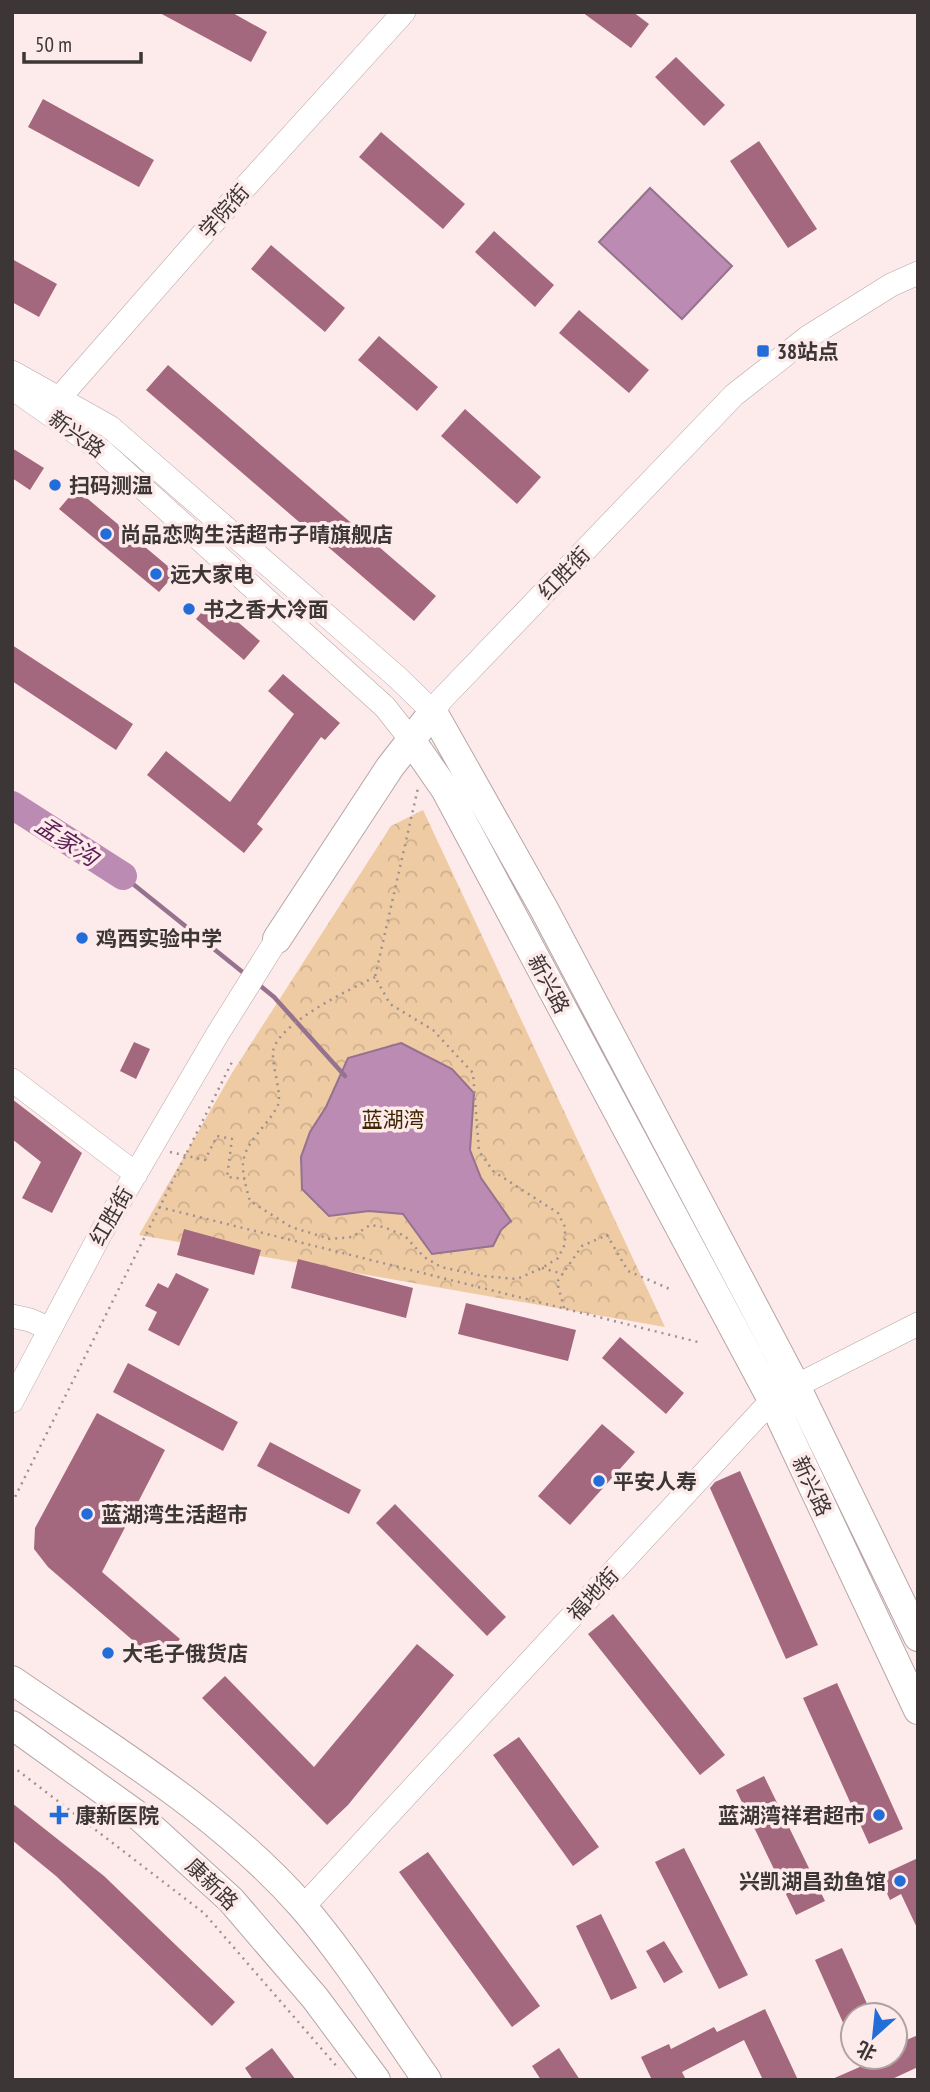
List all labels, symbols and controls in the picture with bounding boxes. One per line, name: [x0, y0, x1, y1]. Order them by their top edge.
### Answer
scale bar: [24, 21, 142, 65]
text: 50 m: [35, 31, 72, 58]
street label: 学院街: [193, 179, 255, 243]
place label: 38站点: [777, 338, 839, 365]
marker: 38站点: [755, 343, 771, 359]
street label: 新兴路: [44, 405, 110, 463]
place label: 扫码测温: [69, 472, 153, 499]
marker: 扫码测温: [47, 477, 63, 493]
place label: 尚品恋购生活超市子晴旗舰店: [120, 521, 393, 548]
marker: 尚品恋购生活超市子晴旗舰店: [98, 526, 114, 542]
street label: 红胜街: [532, 541, 596, 605]
place label: 远大家电: [170, 561, 254, 588]
marker: 远大家电: [148, 566, 164, 582]
place label: 书之香大冷面: [203, 596, 329, 623]
marker: 书之香大冷面: [181, 601, 197, 617]
water label: 孟家沟: [30, 810, 106, 874]
place label: 鸡西实验中学: [96, 925, 222, 952]
marker: 鸡西实验中学: [74, 930, 90, 946]
street label: 新兴路: [522, 950, 576, 1018]
park label: 蓝湖湾: [362, 1106, 425, 1133]
street label: 红胜街: [84, 1182, 138, 1250]
street label: 新兴路: [786, 1452, 838, 1520]
place label: 平安人寿: [613, 1468, 697, 1495]
marker: 平安人寿: [591, 1473, 607, 1489]
place label: 蓝湖湾生活超市: [101, 1501, 248, 1528]
marker: 蓝湖湾生活超市: [79, 1506, 95, 1522]
street label: 福地街: [562, 1562, 624, 1626]
place label: 大毛子俄货店: [122, 1640, 248, 1667]
marker: 大毛子俄货店: [100, 1645, 116, 1661]
place label: 康新医院: [75, 1802, 159, 1829]
place label: 蓝湖湾祥君超市: [718, 1802, 865, 1829]
marker: 康新医院: [49, 1805, 69, 1825]
marker: 蓝湖湾祥君超市: [871, 1807, 887, 1823]
street label: 康新路: [180, 1852, 244, 1916]
place label: 兴凯湖昌劲鱼馆: [739, 1868, 886, 1895]
marker: 兴凯湖昌劲鱼馆: [892, 1873, 908, 1889]
north arrow: [839, 2001, 909, 2071]
text: 北: [852, 2036, 880, 2066]

